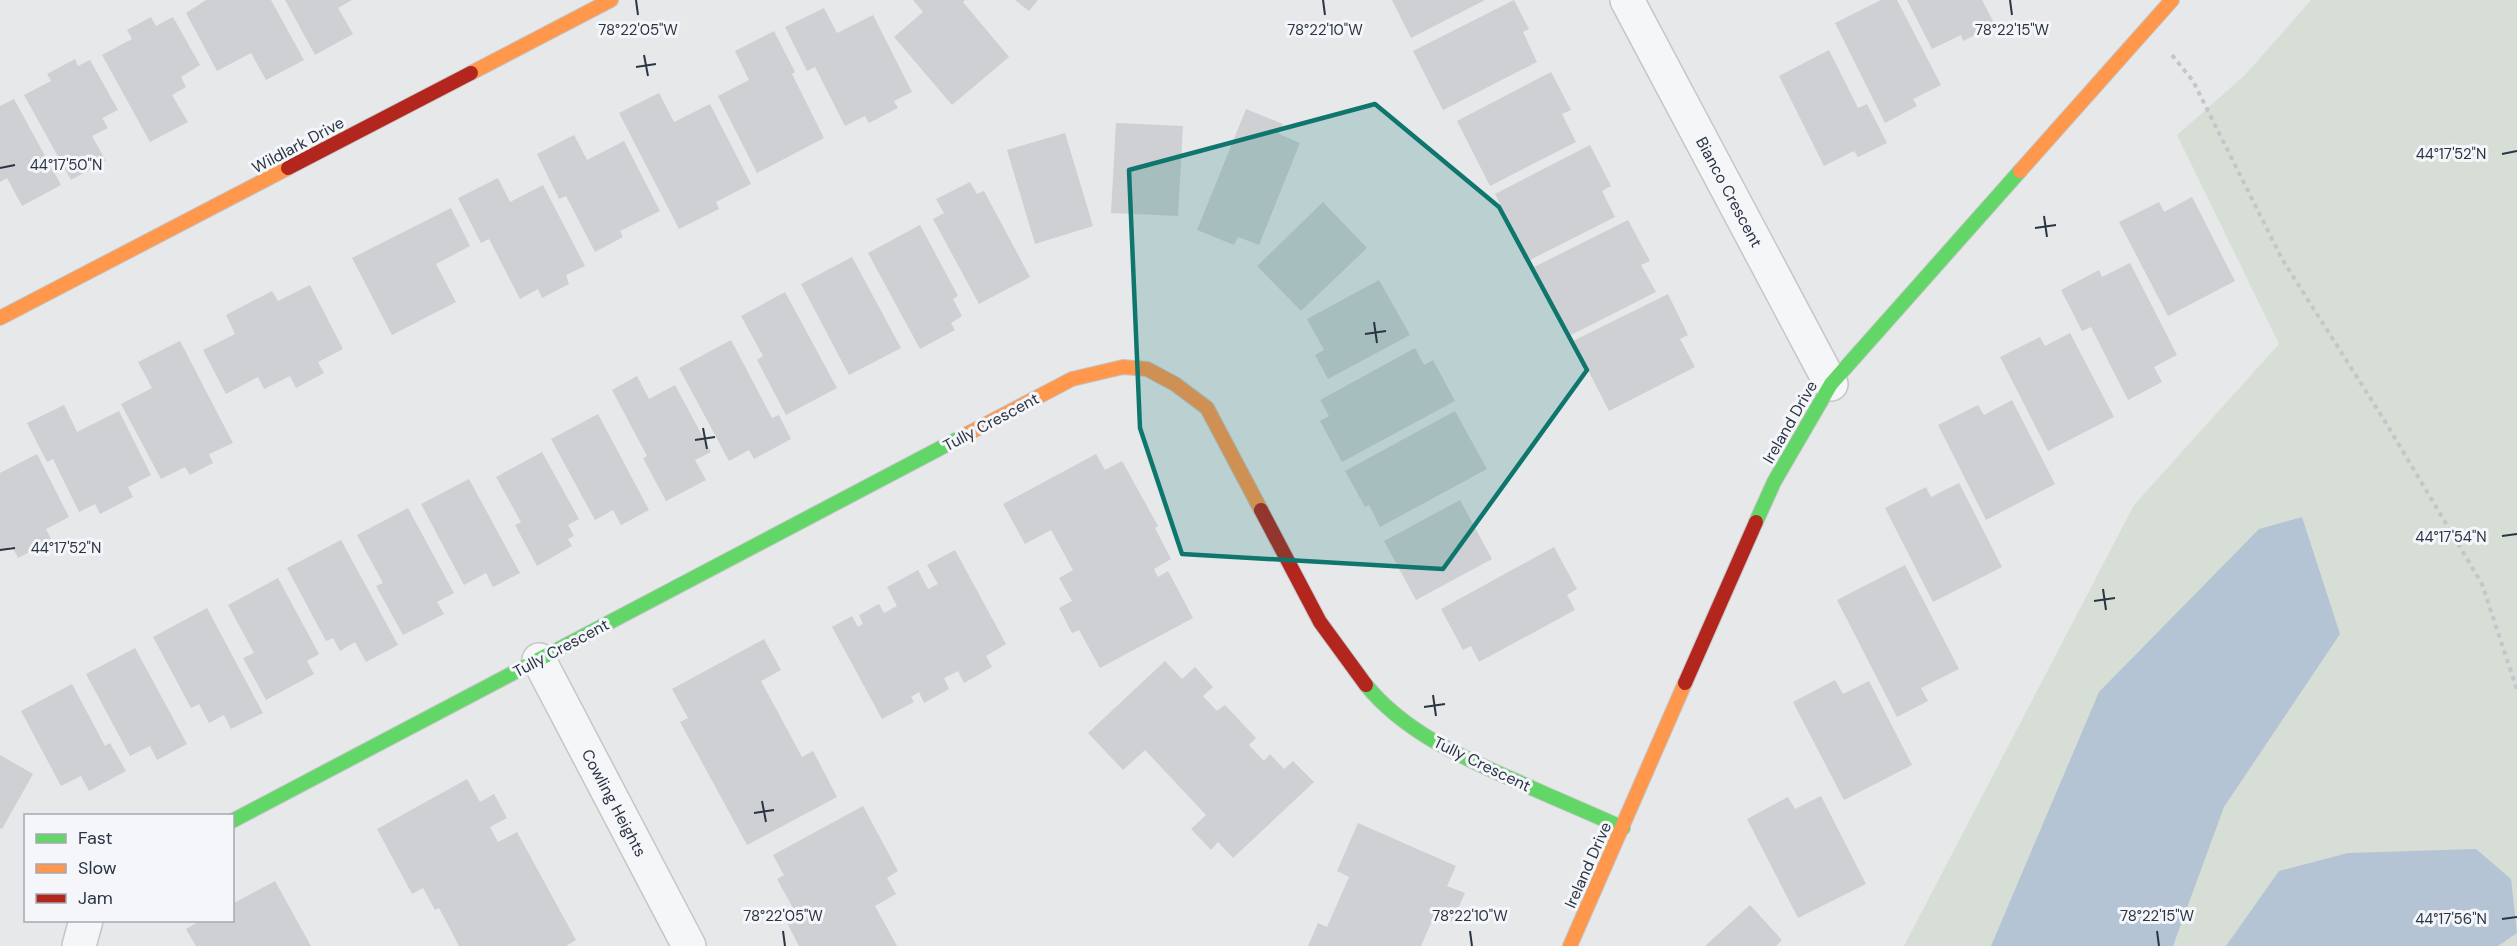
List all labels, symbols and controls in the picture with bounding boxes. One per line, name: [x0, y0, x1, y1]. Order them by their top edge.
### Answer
text: 78°22'05"W: [598, 20, 678, 40]
text: 78°22'10"W: [1287, 20, 1363, 40]
text: 78°22'15"W: [1975, 20, 2050, 40]
street label: Wildlark Drive: [248, 112, 348, 178]
street label: Bianco Crescent: [1691, 133, 1767, 251]
text: 44°17'52"N: [2416, 144, 2486, 164]
text: 44°17'50"N: [30, 155, 102, 175]
street label: Ireland Drive: [1758, 377, 1822, 467]
street label: Tully Crescent: [939, 388, 1043, 456]
text: 44°17'54"N: [2415, 527, 2487, 547]
text: 44°17'52"N: [31, 538, 101, 558]
street label: Tully Crescent: [509, 614, 613, 682]
street label: Tully Crescent: [1430, 731, 1534, 797]
street label: Cowling Heights: [577, 746, 651, 860]
legend: [24, 814, 234, 922]
street label: Ireland Drive: [1560, 819, 1616, 911]
text: Fast: [78, 826, 113, 850]
text: Slow: [78, 856, 117, 880]
text: Jam: [78, 886, 113, 910]
text: 78°22'05"W: [743, 906, 823, 926]
text: 78°22'10"W: [1432, 906, 1508, 926]
text: 78°22'15"W: [2120, 906, 2195, 926]
text: 44°17'56"N: [2415, 909, 2487, 929]

